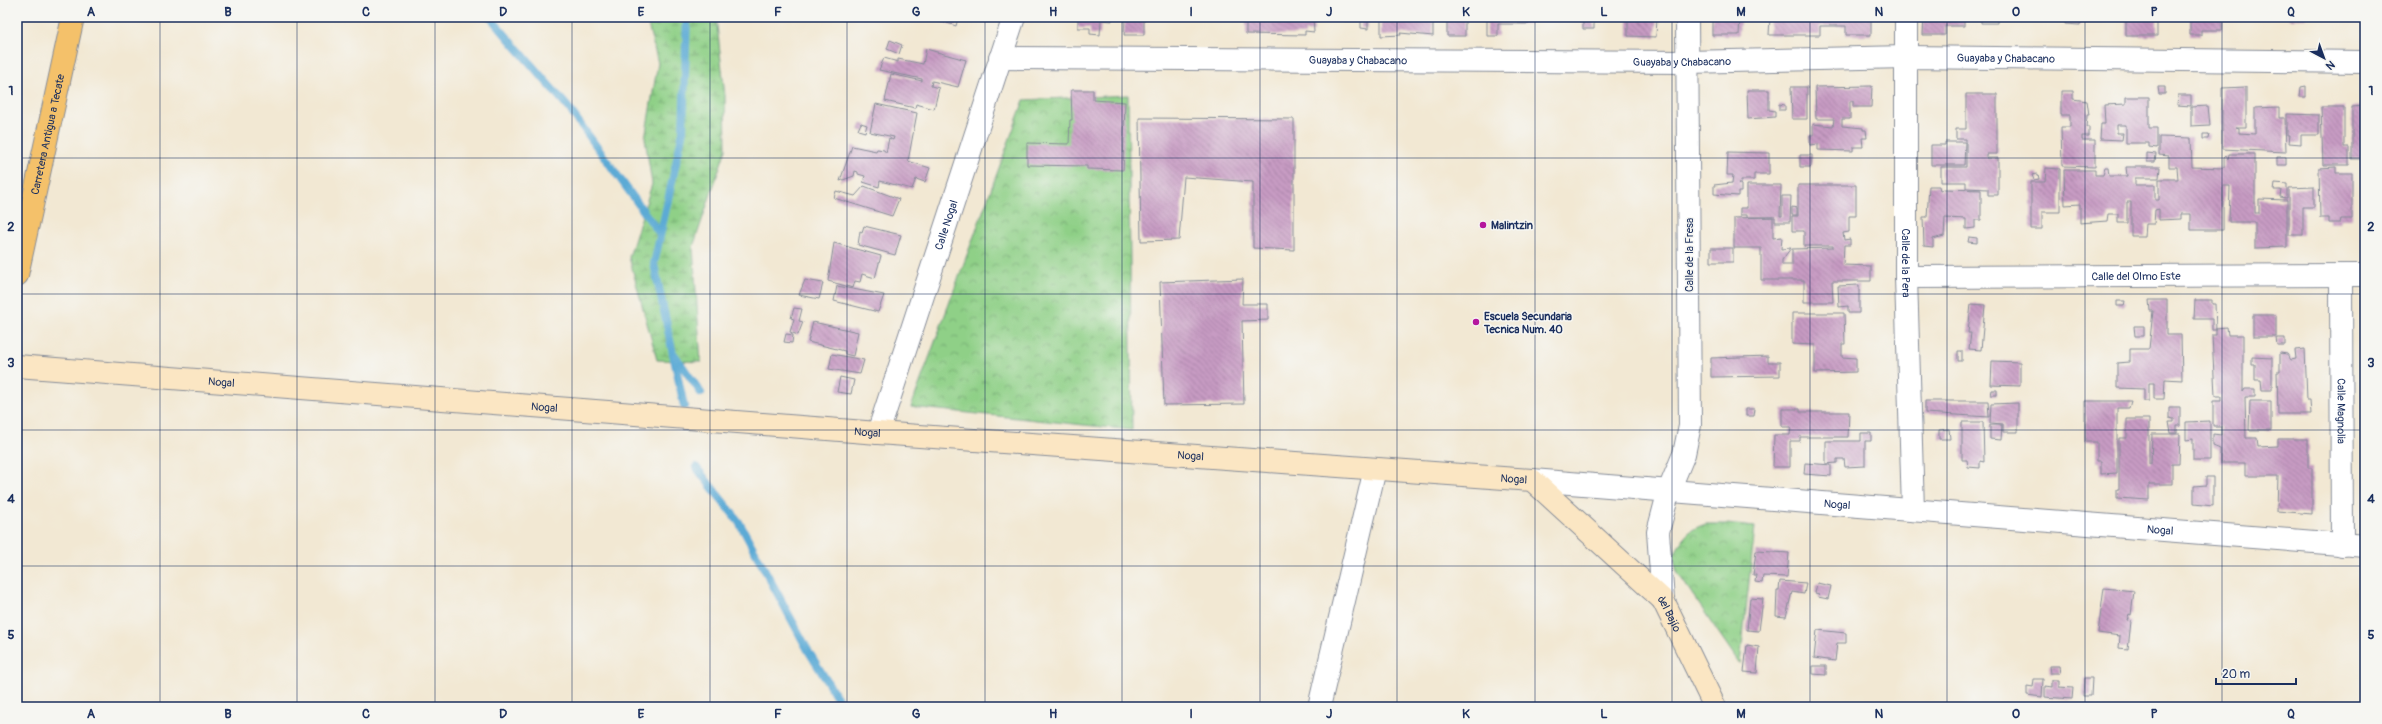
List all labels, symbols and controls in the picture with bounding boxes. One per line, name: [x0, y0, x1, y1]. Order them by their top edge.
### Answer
text: A: [87, 4, 96, 20]
text: B: [224, 4, 232, 20]
text: C: [362, 4, 370, 20]
text: D: [499, 4, 507, 20]
text: E: [638, 4, 645, 20]
text: F: [774, 4, 782, 20]
text: G: [912, 4, 921, 20]
text: H: [1049, 4, 1057, 20]
text: I: [1189, 4, 1193, 20]
text: J: [1326, 4, 1332, 20]
text: K: [1462, 4, 1470, 20]
text: L: [1600, 4, 1608, 20]
text: M: [1736, 4, 1746, 20]
text: N: [1875, 4, 1884, 20]
text: O: [2012, 4, 2021, 20]
text: P: [2150, 4, 2158, 20]
text: Q: [2287, 4, 2295, 20]
north arrow: [2304, 38, 2344, 78]
street label: Guayaba y Chabacano: [1957, 51, 2055, 65]
street label: Guayaba y Chabacano: [1309, 53, 1407, 67]
street label: Guayaba y Chabacano: [1633, 54, 1731, 69]
text: N: [2323, 58, 2337, 73]
street label: Carretera Antigua a Tecate: [28, 72, 67, 196]
text: 1: [8, 83, 14, 99]
text: 1: [2368, 83, 2374, 99]
street label: Calle Nogal: [932, 198, 960, 251]
street label: Calle de la Fresa: [1683, 218, 1696, 292]
text: 2: [7, 219, 15, 235]
place label: Malintzin: [1491, 219, 1533, 232]
text: 2: [2367, 219, 2375, 235]
marker: Malintzin: [1478, 220, 1488, 230]
street label: Calle de la Pera: [1900, 228, 1913, 298]
street label: Calle del Olmo Este: [2091, 269, 2181, 283]
place label: Escuela Secundaria Tecnica Num. 40: [1483, 310, 1572, 336]
marker: Escuela Secundaria Tecnica Num. 40: [1471, 317, 1481, 327]
text: 3: [7, 355, 15, 371]
text: 3: [2367, 355, 2375, 371]
street label: Nogal: [208, 374, 235, 389]
street label: Calle Magnolia: [2335, 378, 2348, 444]
street label: Nogal: [531, 400, 558, 415]
street label: Nogal: [854, 425, 881, 440]
street label: Nogal: [1177, 448, 1204, 463]
street label: Nogal: [1500, 471, 1528, 486]
text: 4: [7, 491, 15, 507]
text: 4: [2367, 491, 2375, 507]
street label: Nogal: [1823, 497, 1851, 512]
street label: Nogal: [2146, 522, 2174, 537]
street label: del Bajío: [1655, 592, 1684, 634]
text: 5: [7, 627, 15, 643]
text: 5: [2367, 627, 2375, 643]
scale bar: [2216, 660, 2296, 686]
text: 20 m: [2222, 667, 2251, 682]
text: A: [87, 706, 96, 722]
text: B: [224, 706, 232, 722]
text: C: [362, 706, 370, 722]
text: D: [499, 706, 507, 722]
text: E: [638, 706, 645, 722]
text: F: [774, 706, 782, 722]
text: G: [912, 706, 921, 722]
text: H: [1049, 706, 1057, 722]
text: I: [1189, 706, 1193, 722]
text: J: [1326, 706, 1332, 722]
text: K: [1462, 706, 1470, 722]
text: L: [1600, 706, 1608, 722]
text: M: [1736, 706, 1746, 722]
text: N: [1875, 706, 1884, 722]
text: O: [2012, 706, 2021, 722]
text: P: [2150, 706, 2158, 722]
text: Q: [2287, 706, 2295, 722]

